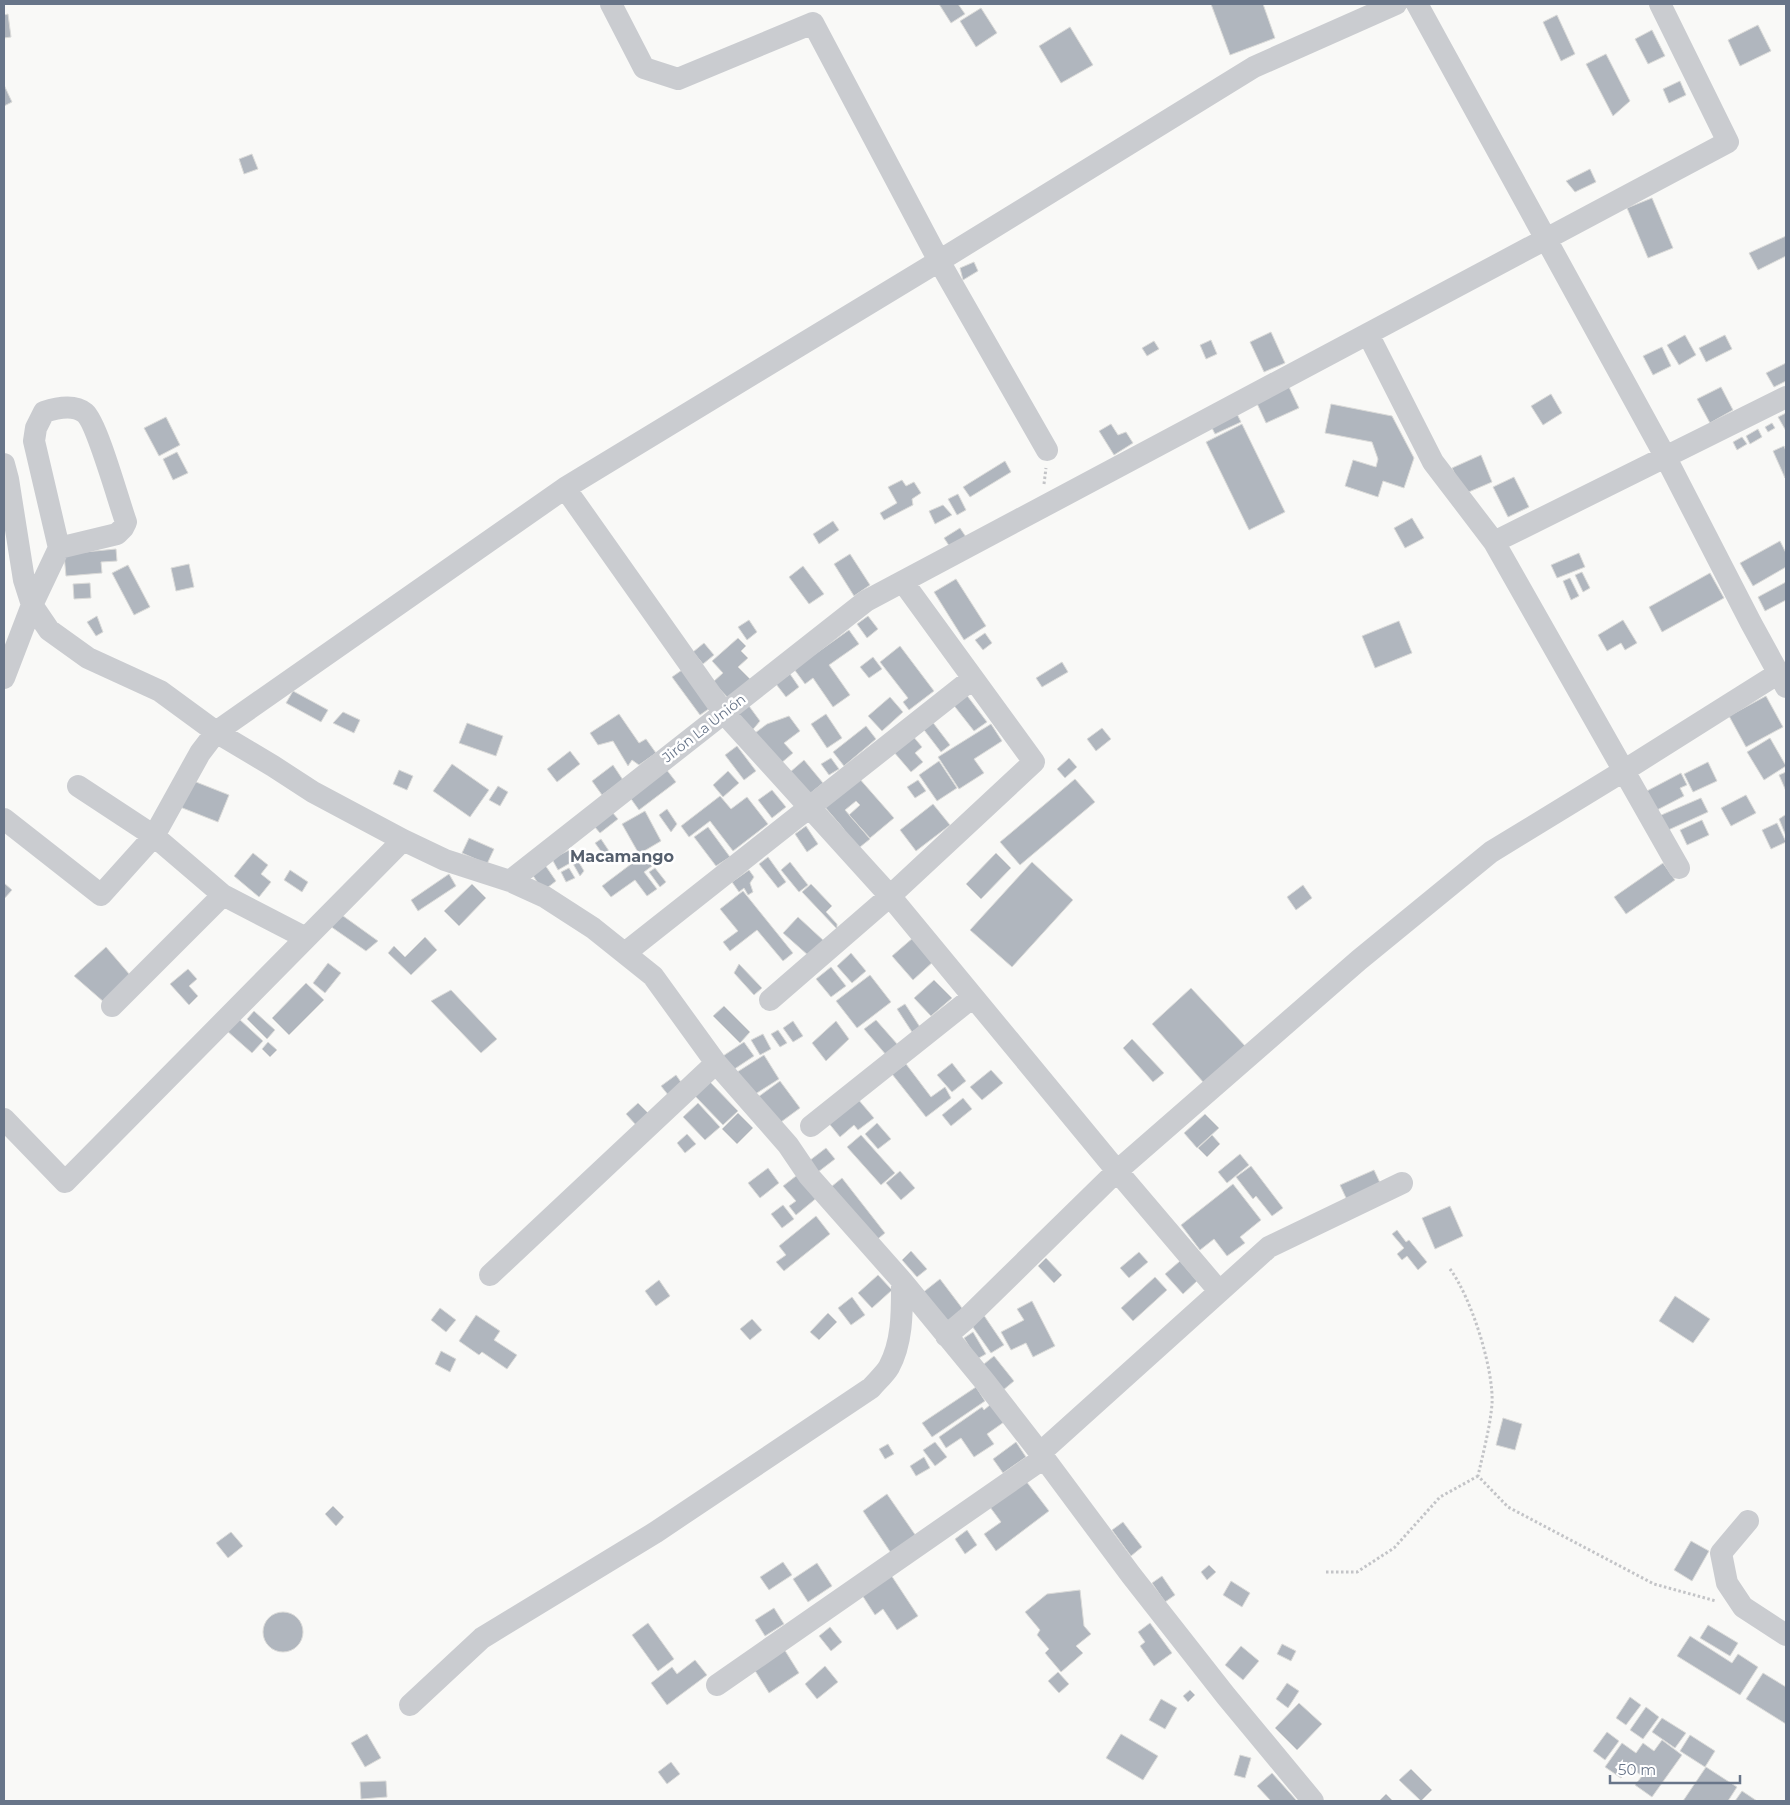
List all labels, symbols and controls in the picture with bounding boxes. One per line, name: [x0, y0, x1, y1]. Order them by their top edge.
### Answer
street label: Jirón La Unión: [658, 690, 749, 767]
district label: Macamango: [570, 847, 674, 866]
scale bar: [1610, 1752, 1740, 1784]
text: 50 m: [1618, 1760, 1656, 1779]

